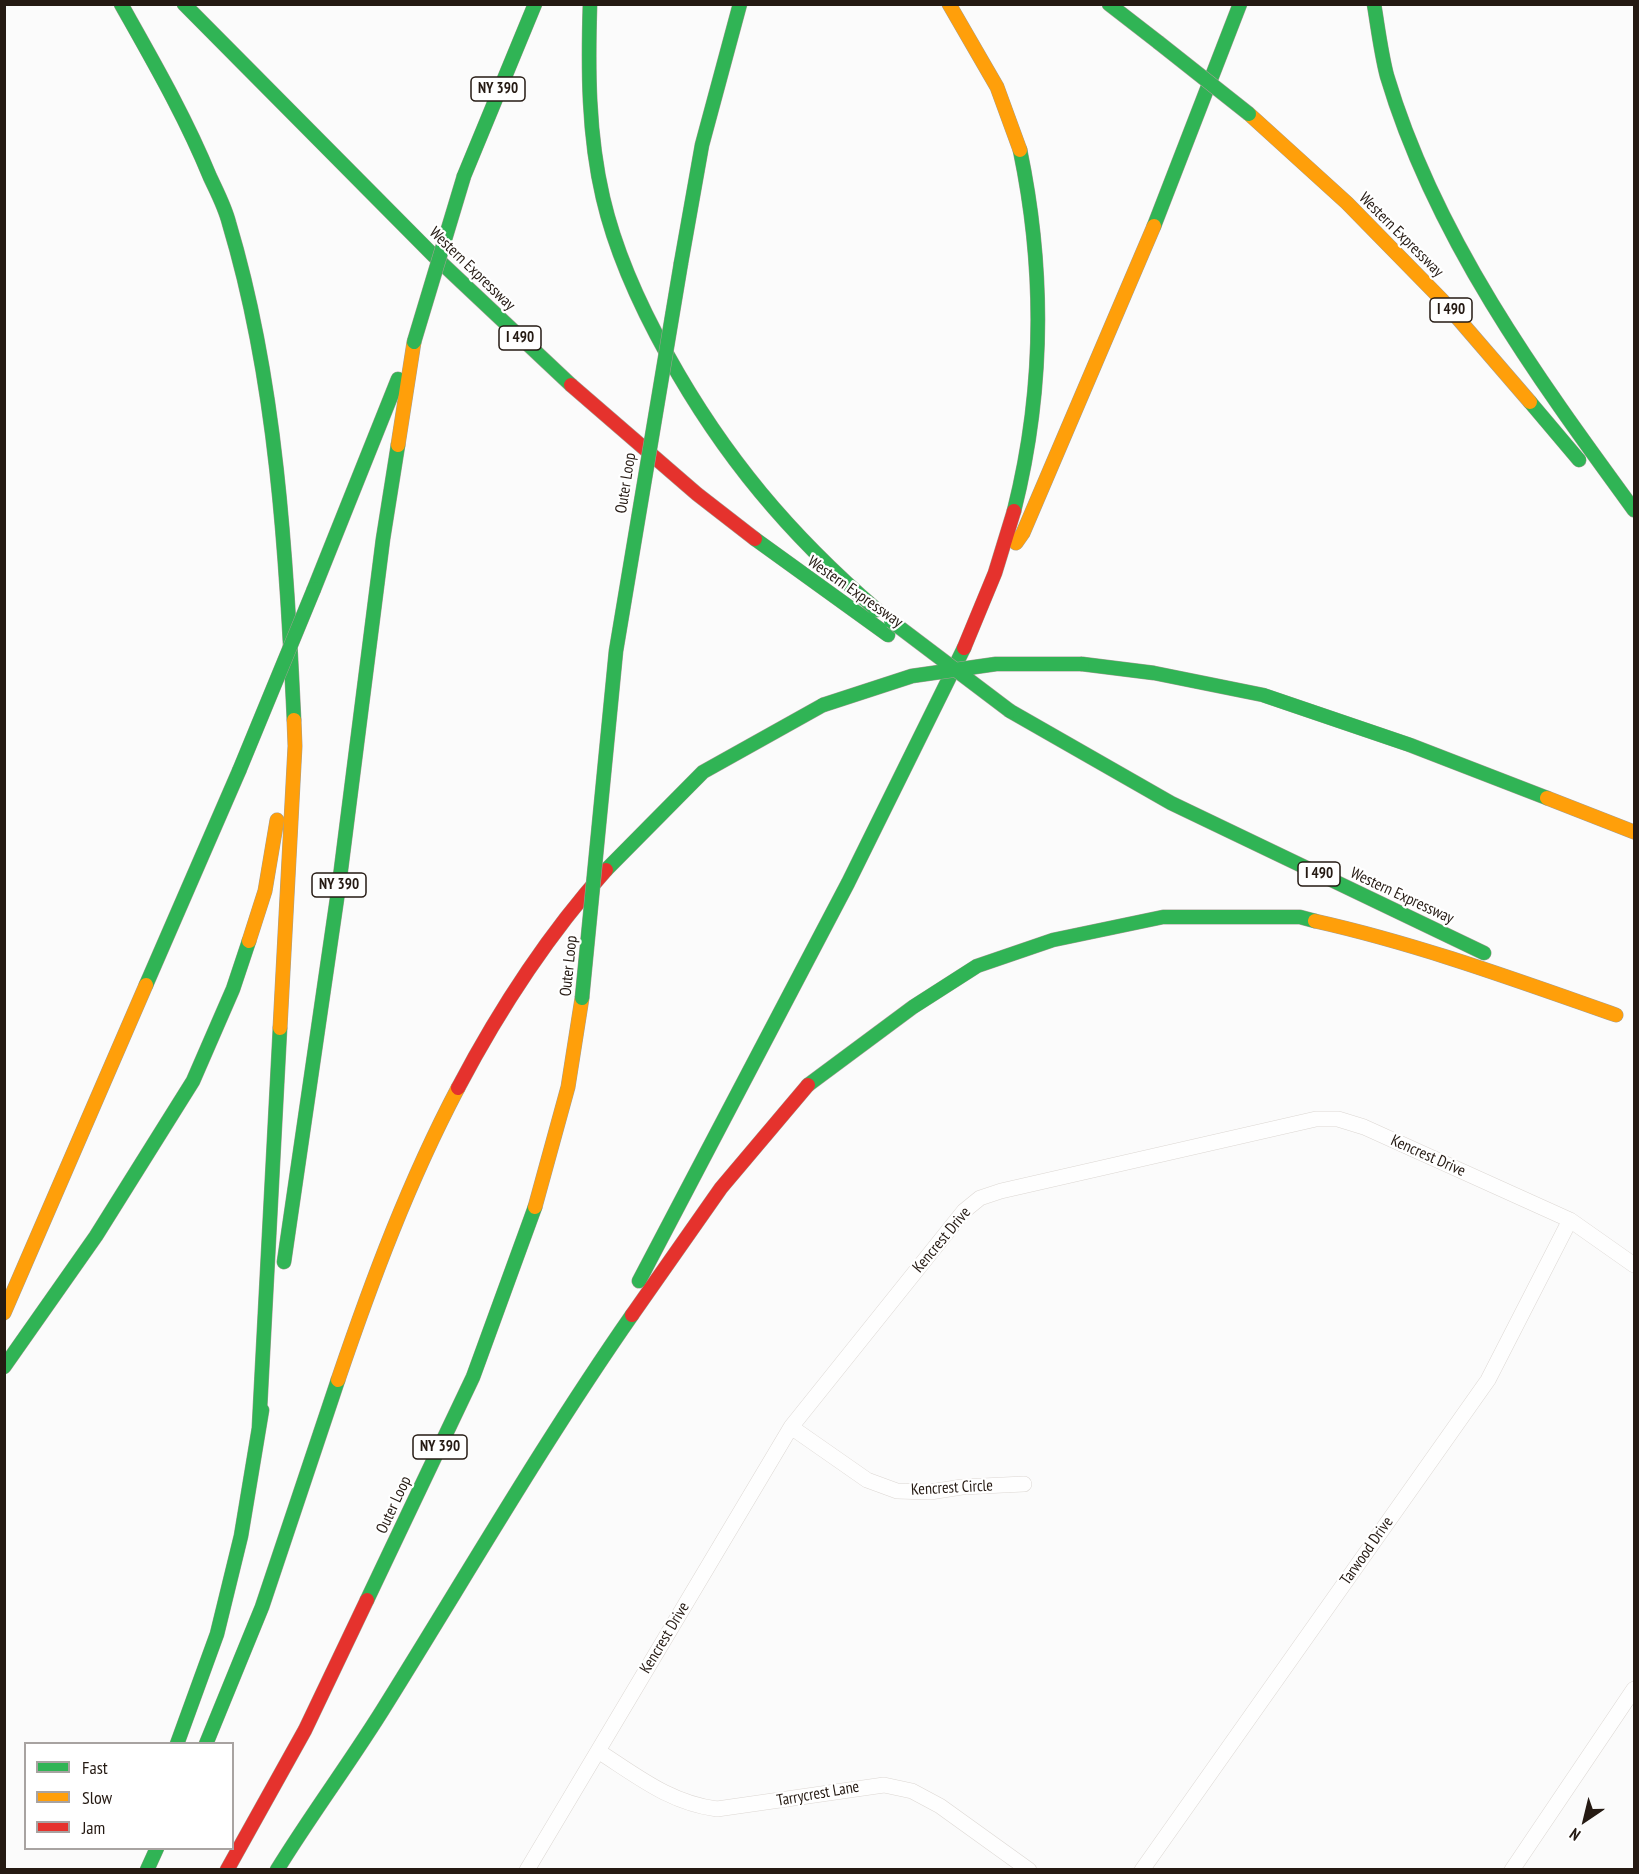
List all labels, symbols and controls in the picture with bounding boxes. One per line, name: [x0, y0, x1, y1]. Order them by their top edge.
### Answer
road number: NY 390: [471, 77, 525, 101]
street label: Western Expressway: [1355, 189, 1447, 281]
street label: Western Expressway: [425, 223, 519, 315]
road number: I 490: [1430, 298, 1472, 322]
road number: I 490: [499, 326, 541, 350]
street label: Outer Loop: [612, 451, 640, 515]
street label: Western Expressway: [804, 552, 906, 632]
road number: I 490: [1298, 862, 1340, 886]
street label: Western Expressway: [1347, 864, 1457, 928]
road number: NY 390: [312, 873, 366, 897]
street label: Outer Loop: [556, 935, 582, 997]
street label: Kencrest Drive: [1388, 1131, 1468, 1181]
street label: Kencrest Drive: [909, 1203, 975, 1277]
road number: NY 390: [413, 1435, 467, 1459]
street label: Outer Loop: [372, 1473, 416, 1537]
street label: Kencrest Circle: [911, 1476, 993, 1500]
street label: Tarwood Drive: [1336, 1513, 1398, 1589]
street label: Kencrest Drive: [636, 1599, 694, 1677]
legend: [24, 1742, 234, 1850]
text: Fast: [82, 1756, 108, 1779]
street label: Tarrycrest Lane: [775, 1777, 861, 1811]
text: Slow: [82, 1786, 112, 1809]
north arrow: [1555, 1790, 1615, 1850]
text: Jam: [82, 1816, 105, 1839]
text: N: [1565, 1824, 1584, 1845]

